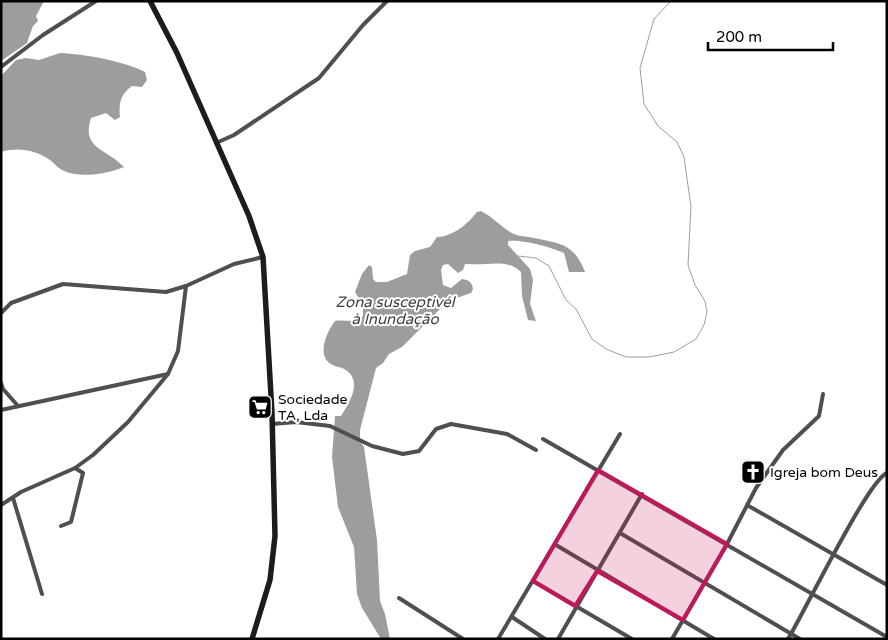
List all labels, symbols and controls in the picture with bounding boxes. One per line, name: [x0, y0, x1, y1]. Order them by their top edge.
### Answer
scale bar: [708, 20, 833, 52]
text: 200 m: [716, 28, 762, 46]
water label: Zona susceptivél à Inundação: [335, 293, 457, 328]
place label: Sociedade TA, Lda: [278, 391, 348, 424]
supermarket icon: Sociedade TA, Lda: [247, 394, 273, 420]
church icon: Igreja bom Deus: [740, 459, 766, 485]
place label: Igreja bom Deus: [770, 464, 878, 481]

